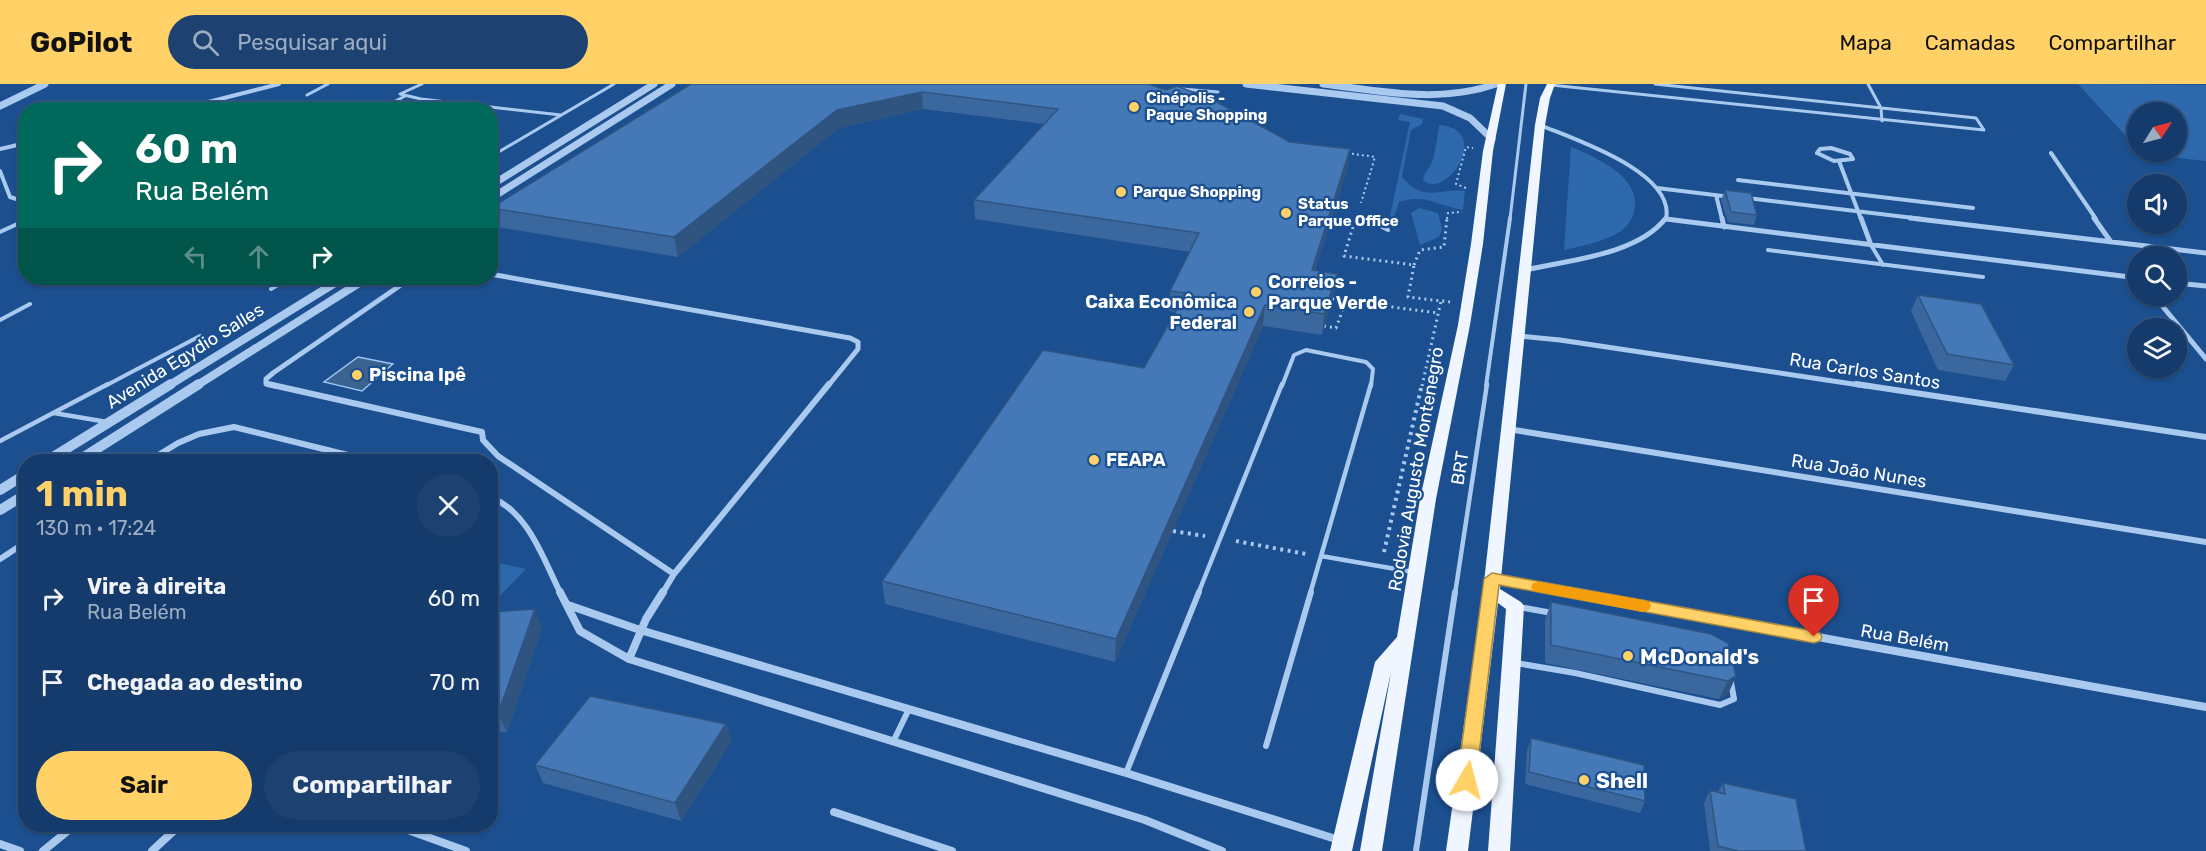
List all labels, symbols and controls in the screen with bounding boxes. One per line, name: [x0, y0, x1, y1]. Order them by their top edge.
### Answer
search box: [168, 15, 588, 69]
text: GoPilot: [30, 26, 132, 59]
icon: search: [189, 26, 222, 59]
text: Pesquisar aqui: [237, 29, 387, 56]
text: Mapa: [1839, 30, 1892, 55]
text: Camadas: [1925, 30, 2015, 55]
text: Compartilhar: [2048, 30, 2176, 55]
place label: Cinépolis - Paque Shopping: [1146, 89, 1267, 124]
marker: Cinépolis - Paque Shopping: [1127, 100, 1141, 114]
north arrow: [2127, 102, 2187, 162]
map controls: [2127, 102, 2187, 378]
text: 60 m: [135, 124, 238, 174]
icon: right: [36, 126, 114, 204]
button: sound: [2127, 174, 2187, 234]
text: Rua Belém: [135, 175, 269, 207]
place label: Parque Shopping: [1133, 183, 1261, 201]
marker: Parque Shopping: [1114, 185, 1128, 199]
place label: Status Parque Office: [1298, 195, 1399, 230]
marker: Status Parque Office: [1279, 206, 1293, 220]
icon: left: [179, 240, 212, 273]
icon: ahead: [242, 240, 275, 273]
icon: right: [305, 240, 338, 273]
button: search: [2127, 246, 2187, 306]
place label: Correios - Parque Verde: [1268, 271, 1388, 314]
marker: Correios - Parque Verde: [1249, 285, 1263, 299]
place label: Caixa Econômica Federal: [1085, 291, 1237, 334]
street label: Avenida Egydio Salles: [102, 299, 268, 413]
marker: Caixa Econômica Federal: [1242, 305, 1256, 319]
button: layers: [2127, 318, 2187, 378]
street label: Rodovia Augusto Montenegro: [1384, 345, 1448, 593]
street label: Rua Carlos Santos: [1788, 348, 1942, 394]
place label: Piscina Ipê: [369, 364, 466, 386]
marker: Piscina Ipê: [350, 368, 364, 382]
place label: FEAPA: [1106, 449, 1166, 471]
street label: BRT: [1446, 449, 1474, 487]
street label: Rua João Nunes: [1790, 449, 1928, 493]
marker: FEAPA: [1087, 453, 1101, 467]
text: 1 min: [36, 472, 128, 515]
button: close: [417, 474, 480, 537]
text: 130 m · 17:24: [36, 516, 156, 540]
text: Vire à direita: [87, 573, 226, 600]
pin: [1788, 575, 1839, 637]
icon: right: [36, 582, 69, 615]
icon: arrive: [1797, 584, 1830, 617]
text: 60 m: [428, 585, 480, 612]
text: Rua Belém: [87, 600, 186, 624]
street label: Rua Belém: [1859, 619, 1951, 657]
place label: McDonald's: [1640, 644, 1759, 669]
marker: McDonald's: [1621, 649, 1635, 663]
icon: arrive: [36, 666, 69, 699]
text: Chegada ao destino: [87, 669, 303, 696]
text: 70 m: [430, 669, 480, 696]
position arrow: [1435, 748, 1499, 812]
button: Sair: [36, 751, 252, 820]
button: Compartilhar: [264, 751, 480, 820]
place label: Shell: [1596, 768, 1648, 793]
marker: Shell: [1577, 773, 1591, 787]

